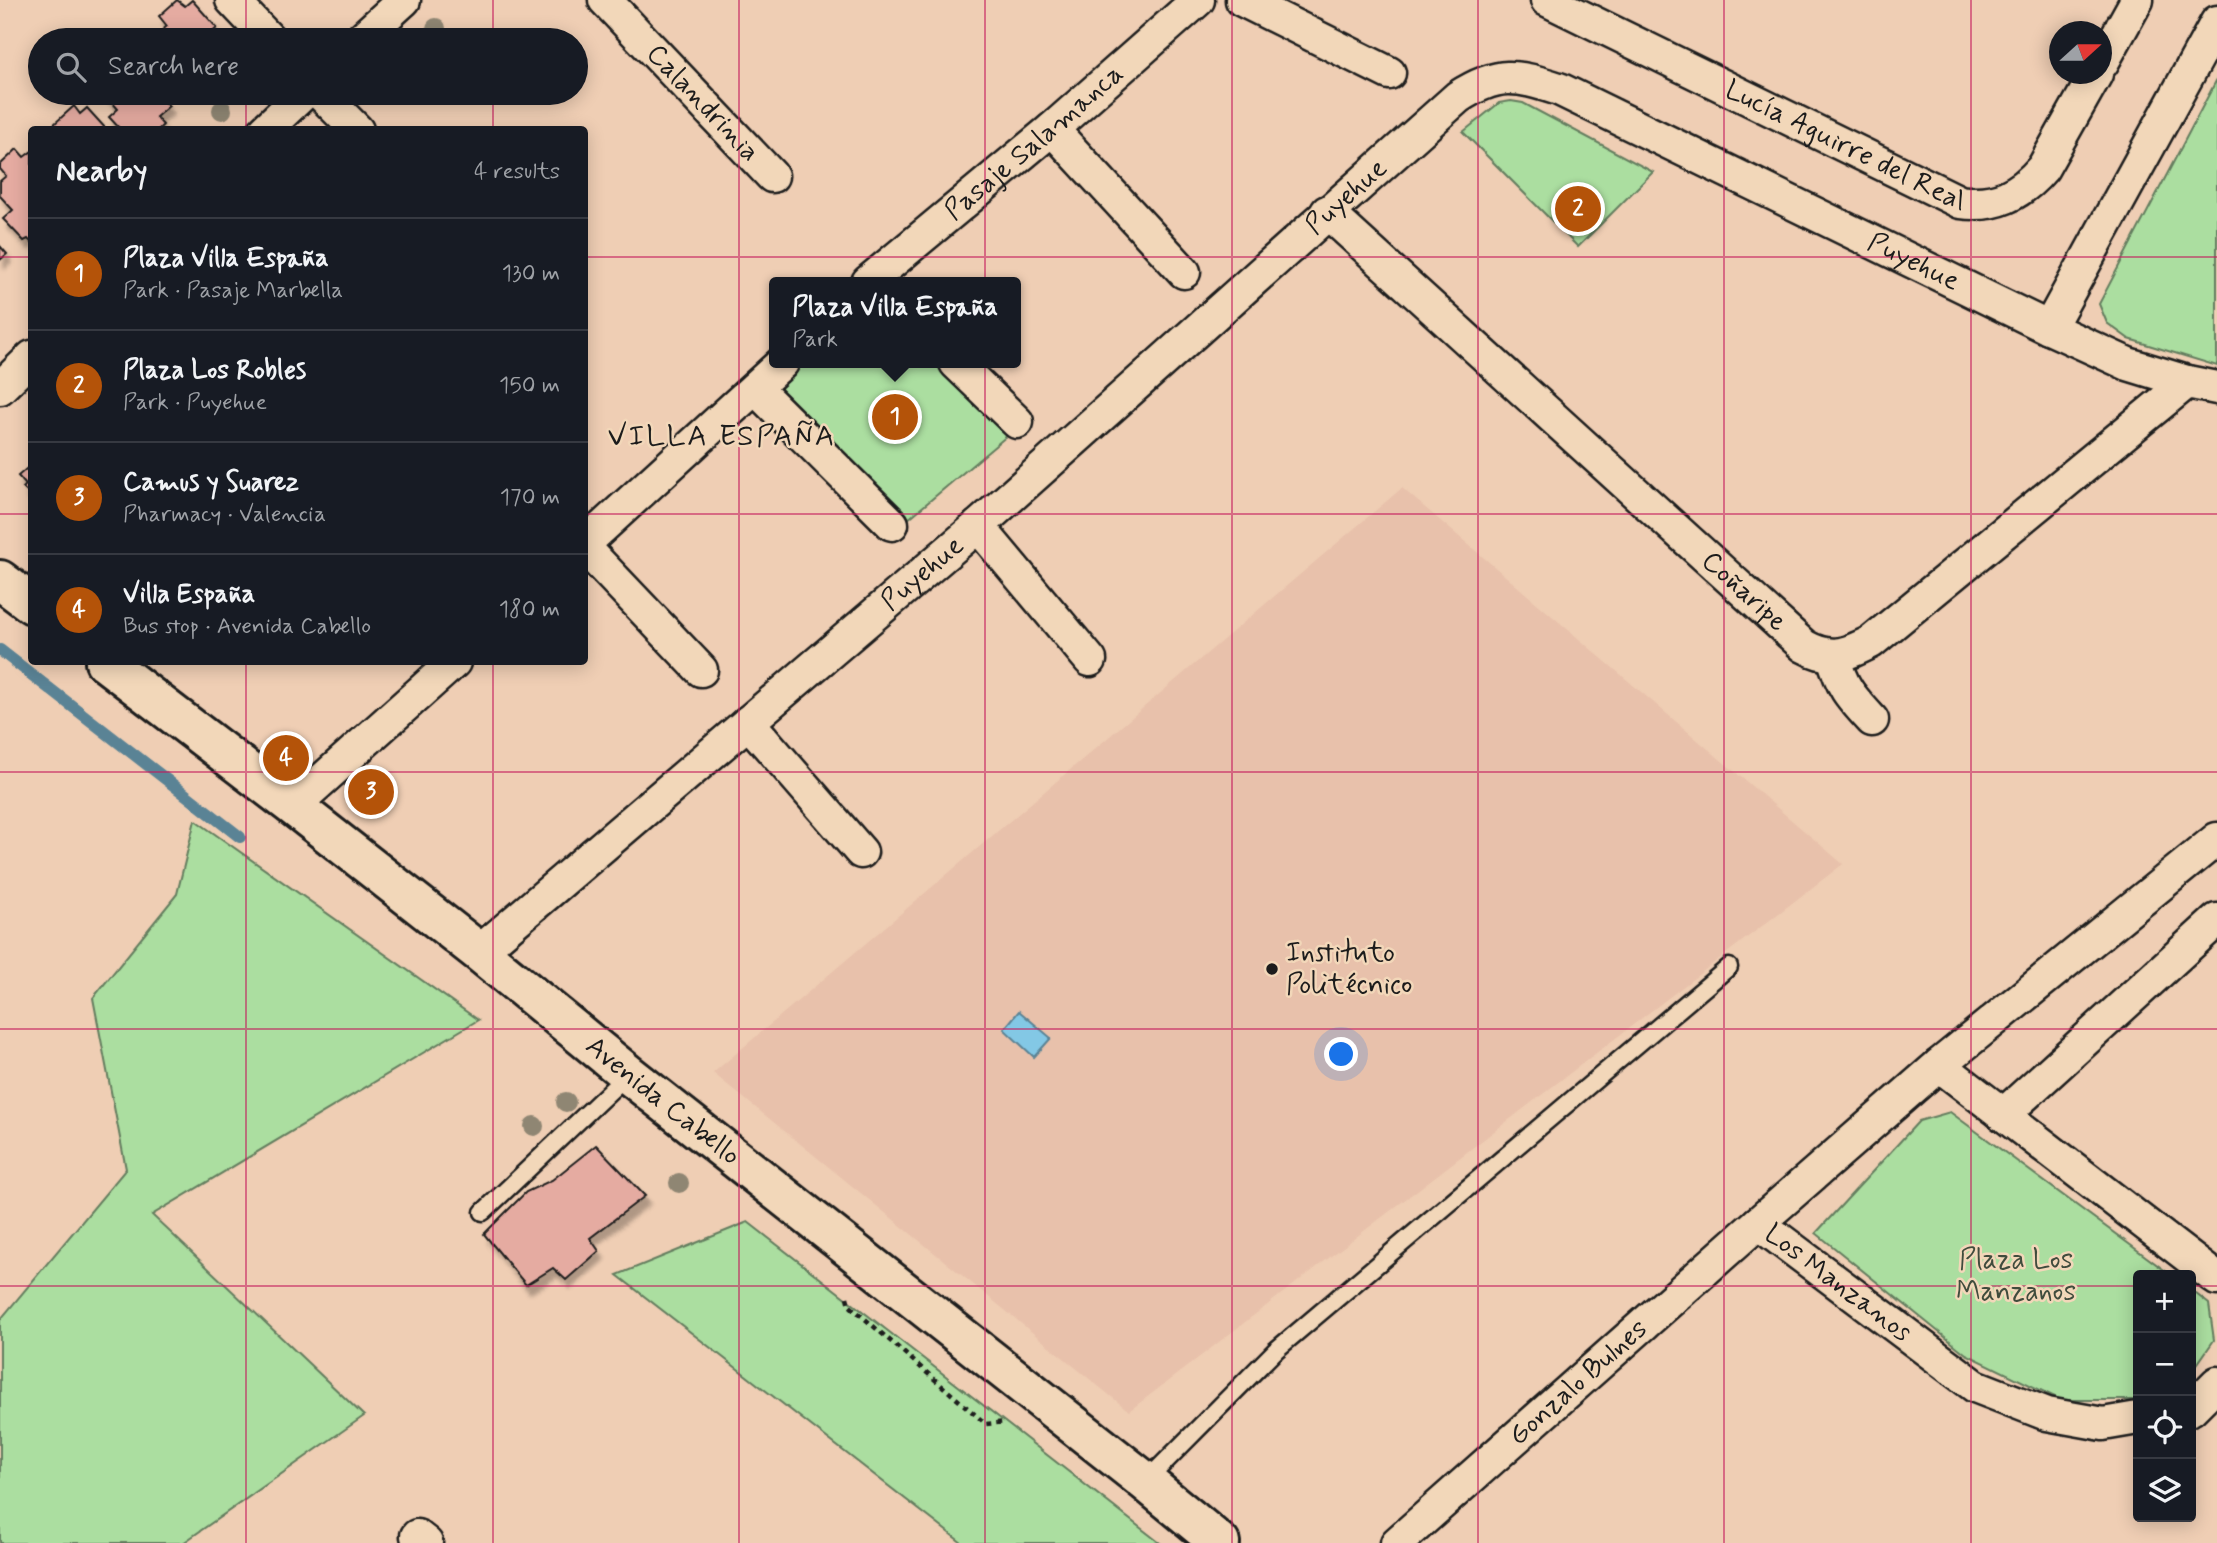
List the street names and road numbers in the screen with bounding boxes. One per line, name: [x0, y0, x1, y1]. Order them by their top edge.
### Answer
street label: Calandrinia: [638, 36, 768, 170]
street label: Pasaje Salamanca: [937, 56, 1131, 229]
street label: Lucía Aguirre del Real: [1719, 71, 1966, 221]
street label: Puyehue: [1297, 150, 1395, 243]
street label: Puyehue: [1861, 224, 1966, 300]
street label: Puyehue: [873, 528, 972, 619]
street label: Coñaripe: [1693, 543, 1795, 640]
street label: Avenida Cabello: [578, 1028, 748, 1174]
street label: Los Manzanos: [1757, 1215, 1919, 1351]
street label: Gonzalo Bulnes: [1501, 1311, 1656, 1454]

